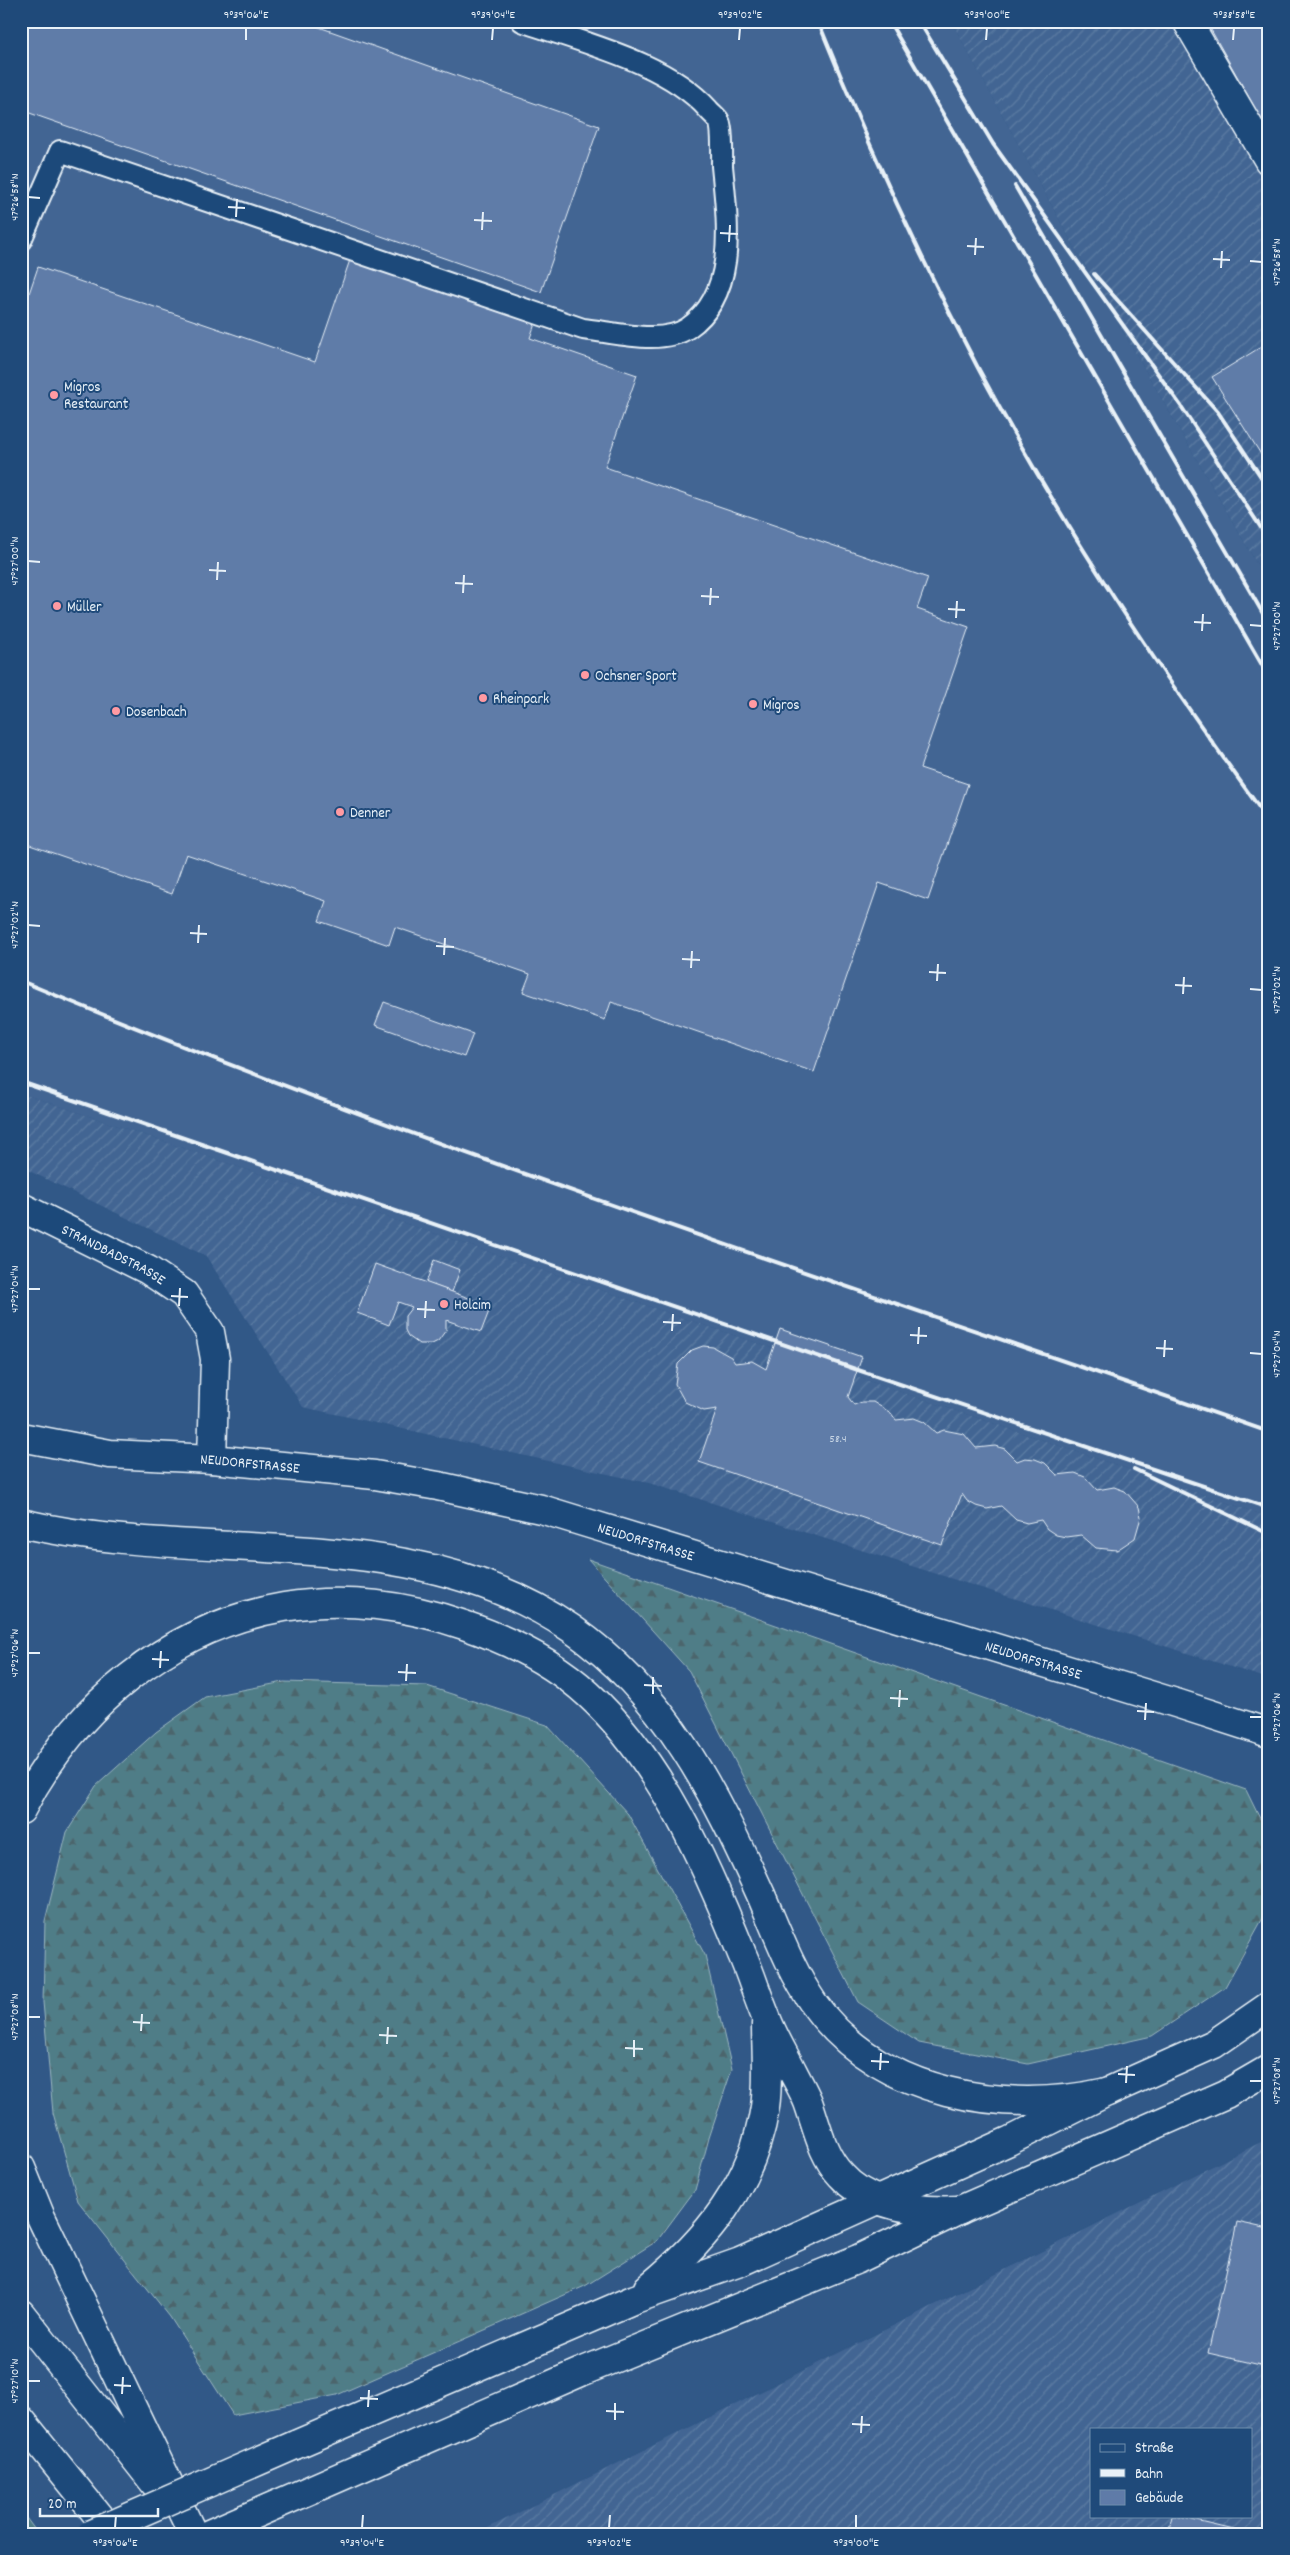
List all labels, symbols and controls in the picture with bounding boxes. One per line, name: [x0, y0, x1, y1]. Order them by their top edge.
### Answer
text: 9°39'06"E: [224, 7, 269, 24]
text: 9°39'04"E: [471, 7, 515, 24]
text: 9°39'02"E: [718, 7, 763, 24]
text: 9°39'00"E: [964, 7, 1010, 24]
text: 9°38'58"E: [1213, 7, 1256, 24]
text: 47°26'58"N: [7, 173, 24, 221]
text: 47°26'58"N: [1269, 238, 1286, 286]
place label: Migros Restaurant: [64, 377, 129, 416]
marker: Migros Restaurant: [48, 389, 60, 401]
text: 47°27'00"N: [7, 536, 24, 585]
place label: Müller: [67, 597, 102, 619]
marker: Müller: [51, 600, 63, 612]
text: 47°27'00"N: [1269, 601, 1286, 650]
place label: Ochsner Sport: [595, 666, 677, 688]
marker: Ochsner Sport: [579, 669, 591, 681]
place label: Rheinpark: [493, 689, 549, 711]
marker: Rheinpark: [477, 692, 489, 704]
place label: Migros: [763, 695, 800, 717]
marker: Migros: [747, 698, 759, 710]
place label: Dosenbach: [126, 702, 187, 724]
marker: Dosenbach: [110, 705, 122, 717]
place label: Denner: [350, 803, 391, 825]
marker: Denner: [334, 806, 346, 818]
text: 47°27'02"N: [7, 901, 24, 949]
text: 47°27'02"N: [1269, 966, 1286, 1014]
street label: STRANDBADSTRASSE: [57, 1220, 169, 1292]
text: 47°27'04"N: [7, 1265, 24, 1313]
place label: Holcim: [454, 1295, 491, 1317]
marker: Holcim: [438, 1298, 450, 1310]
text: 47°27'04"N: [1269, 1330, 1286, 1378]
house number: 58.4: [829, 1431, 847, 1448]
street label: NEUDORFSTRASSE: [200, 1449, 301, 1481]
street label: NEUDORFSTRASSE: [595, 1518, 697, 1568]
text: 47°27'06"N: [7, 1629, 24, 1677]
street label: NEUDORFSTRASSE: [982, 1636, 1084, 1687]
text: 47°27'06"N: [1269, 1693, 1286, 1741]
text: 47°27'08"N: [7, 1993, 24, 2041]
text: 47°27'08"N: [1269, 2057, 1286, 2105]
text: 47°27'10"N: [7, 2358, 24, 2404]
legend: [1090, 2428, 1252, 2518]
text: Straße: [1135, 2438, 1174, 2460]
text: Bahn: [1135, 2464, 1163, 2486]
scale bar: [40, 2485, 158, 2517]
text: Gebäude: [1135, 2488, 1184, 2510]
text: 20 m: [48, 2494, 76, 2516]
text: 9°39'06"E: [93, 2535, 138, 2552]
text: 9°39'04"E: [340, 2535, 384, 2552]
text: 9°39'02"E: [587, 2535, 632, 2552]
text: 9°39'00"E: [833, 2535, 879, 2552]

